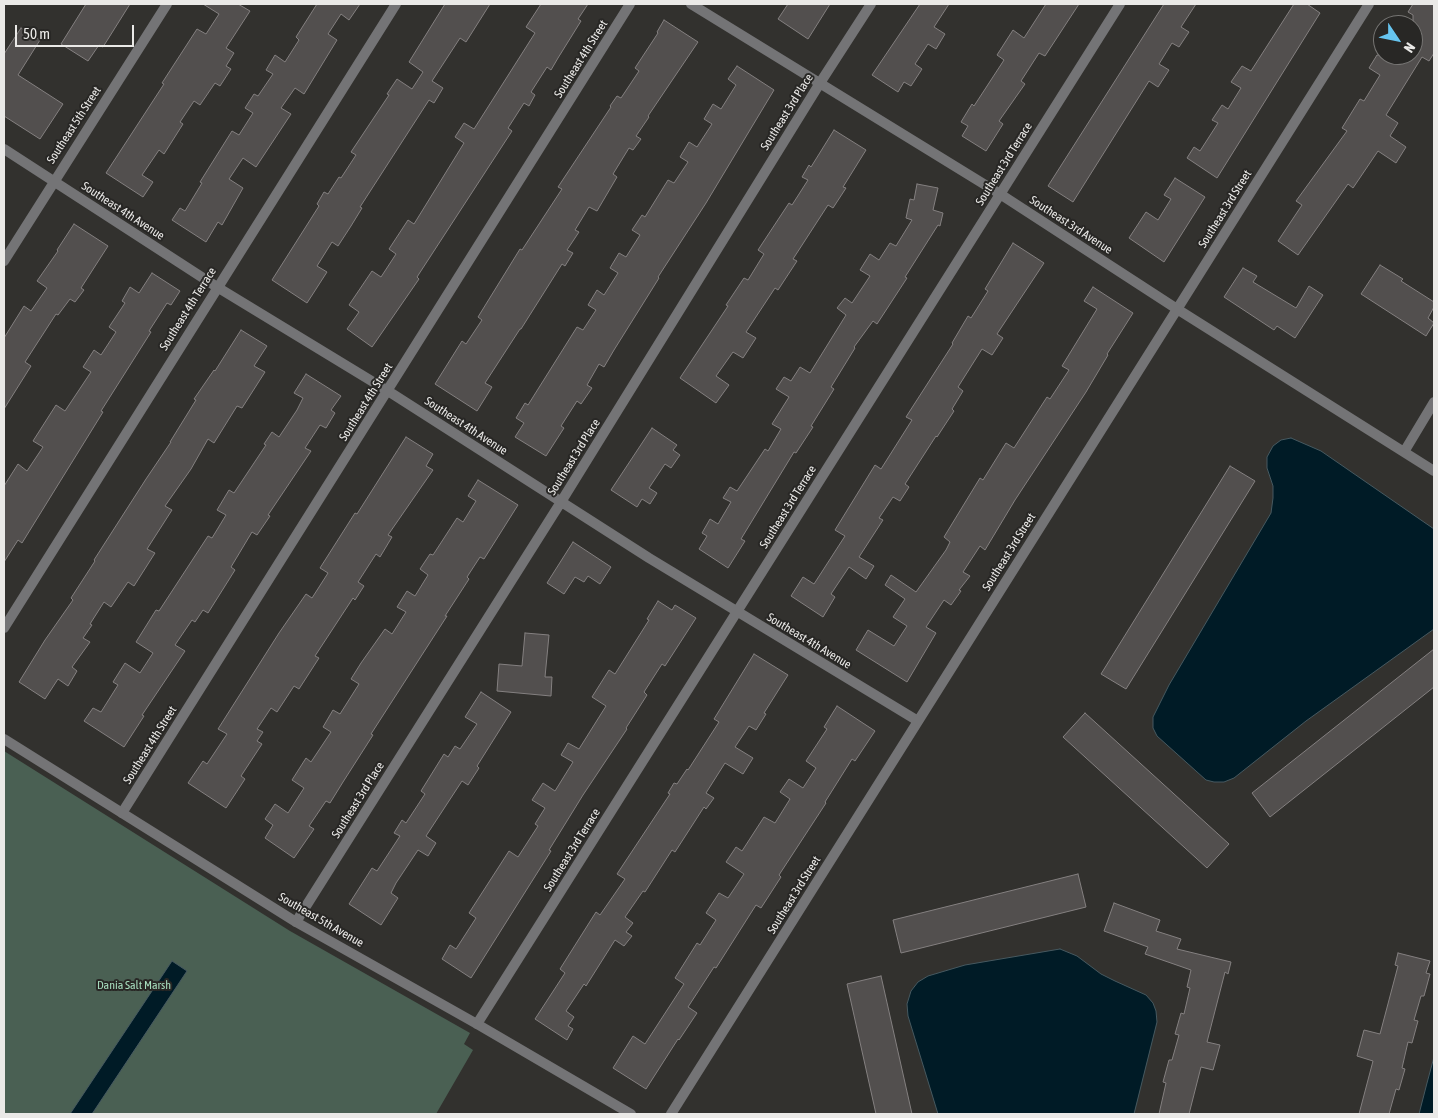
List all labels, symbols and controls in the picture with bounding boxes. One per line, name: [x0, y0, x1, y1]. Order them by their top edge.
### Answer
scale bar: [18, 15, 136, 47]
north arrow: [1373, 15, 1423, 65]
street label: Southeast 4th Street: [551, 17, 611, 101]
text: 50 m: [23, 25, 50, 42]
text: N: [1401, 40, 1419, 56]
street label: Southeast 3rd Place: [758, 71, 816, 153]
street label: Southeast 5th Street: [44, 84, 104, 166]
street label: Southeast 3rd Terrace: [973, 120, 1035, 208]
street label: Southeast 3rd Street: [1195, 167, 1255, 251]
street label: Southeast 4th Avenue: [79, 179, 167, 243]
street label: Southeast 3rd Avenue: [1027, 193, 1115, 257]
street label: Southeast 4th Terrace: [157, 265, 219, 353]
street label: Southeast 4th Street: [336, 360, 396, 444]
street label: Southeast 4th Avenue: [422, 394, 510, 458]
street label: Southeast 3rd Place: [545, 416, 603, 498]
street label: Southeast 3rd Terrace: [757, 463, 819, 551]
street label: Southeast 3rd Street: [979, 510, 1039, 594]
street label: Southeast 4th Avenue: [764, 610, 854, 672]
street label: Southeast 4th Street: [120, 703, 180, 787]
street label: Southeast 3rd Place: [329, 759, 387, 841]
street label: Southeast 3rd Terrace: [541, 806, 603, 894]
street label: Southeast 3rd Street: [764, 853, 824, 937]
street label: Southeast 5th Avenue: [276, 890, 366, 950]
park label: Dania Salt Marsh: [97, 978, 171, 992]

